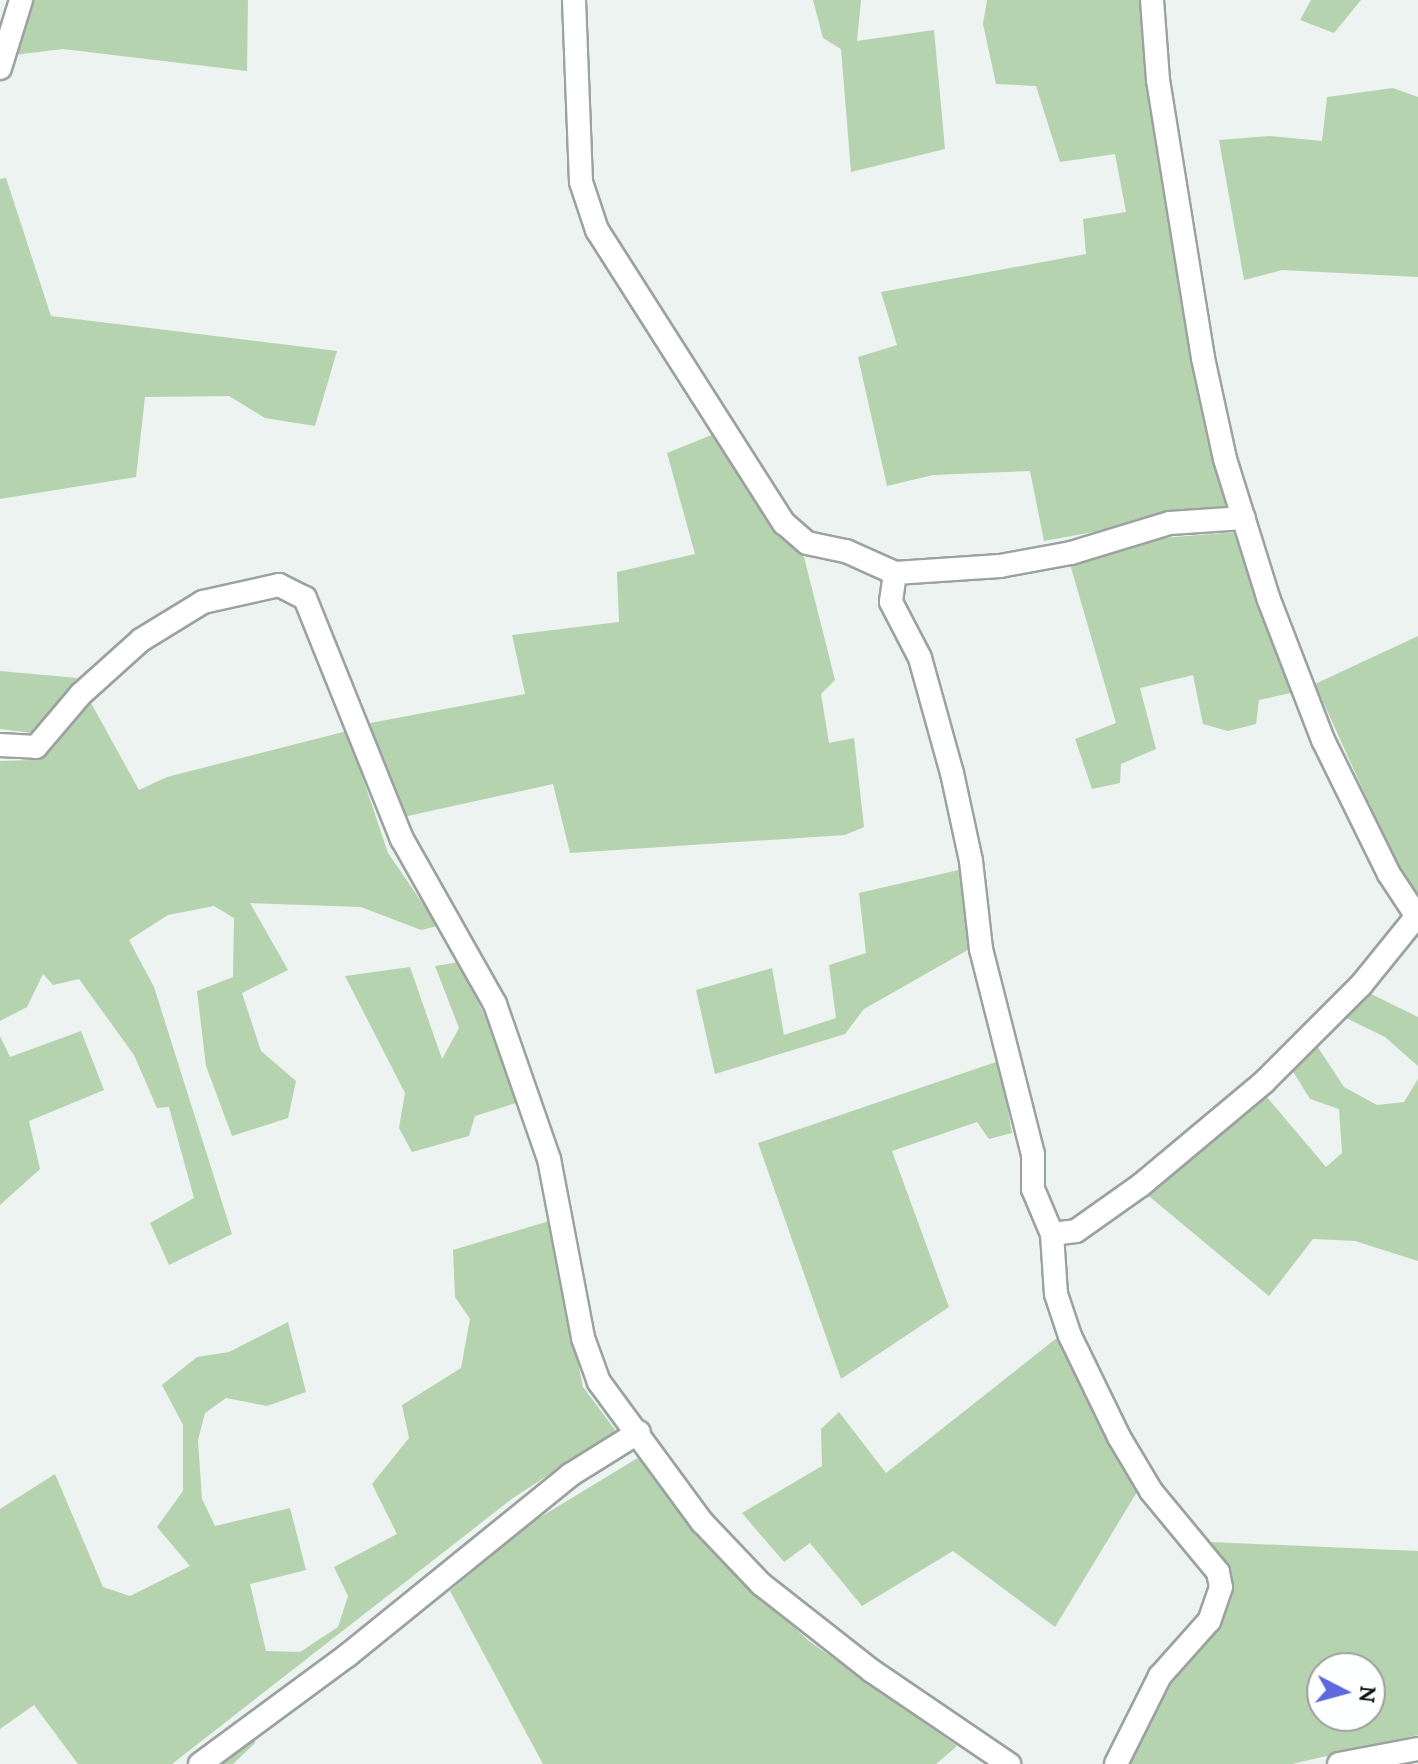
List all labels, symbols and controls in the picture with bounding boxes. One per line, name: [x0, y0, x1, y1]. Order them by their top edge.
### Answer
north arrow: [1306, 1652, 1386, 1732]
text: N: [1353, 1684, 1383, 1704]

